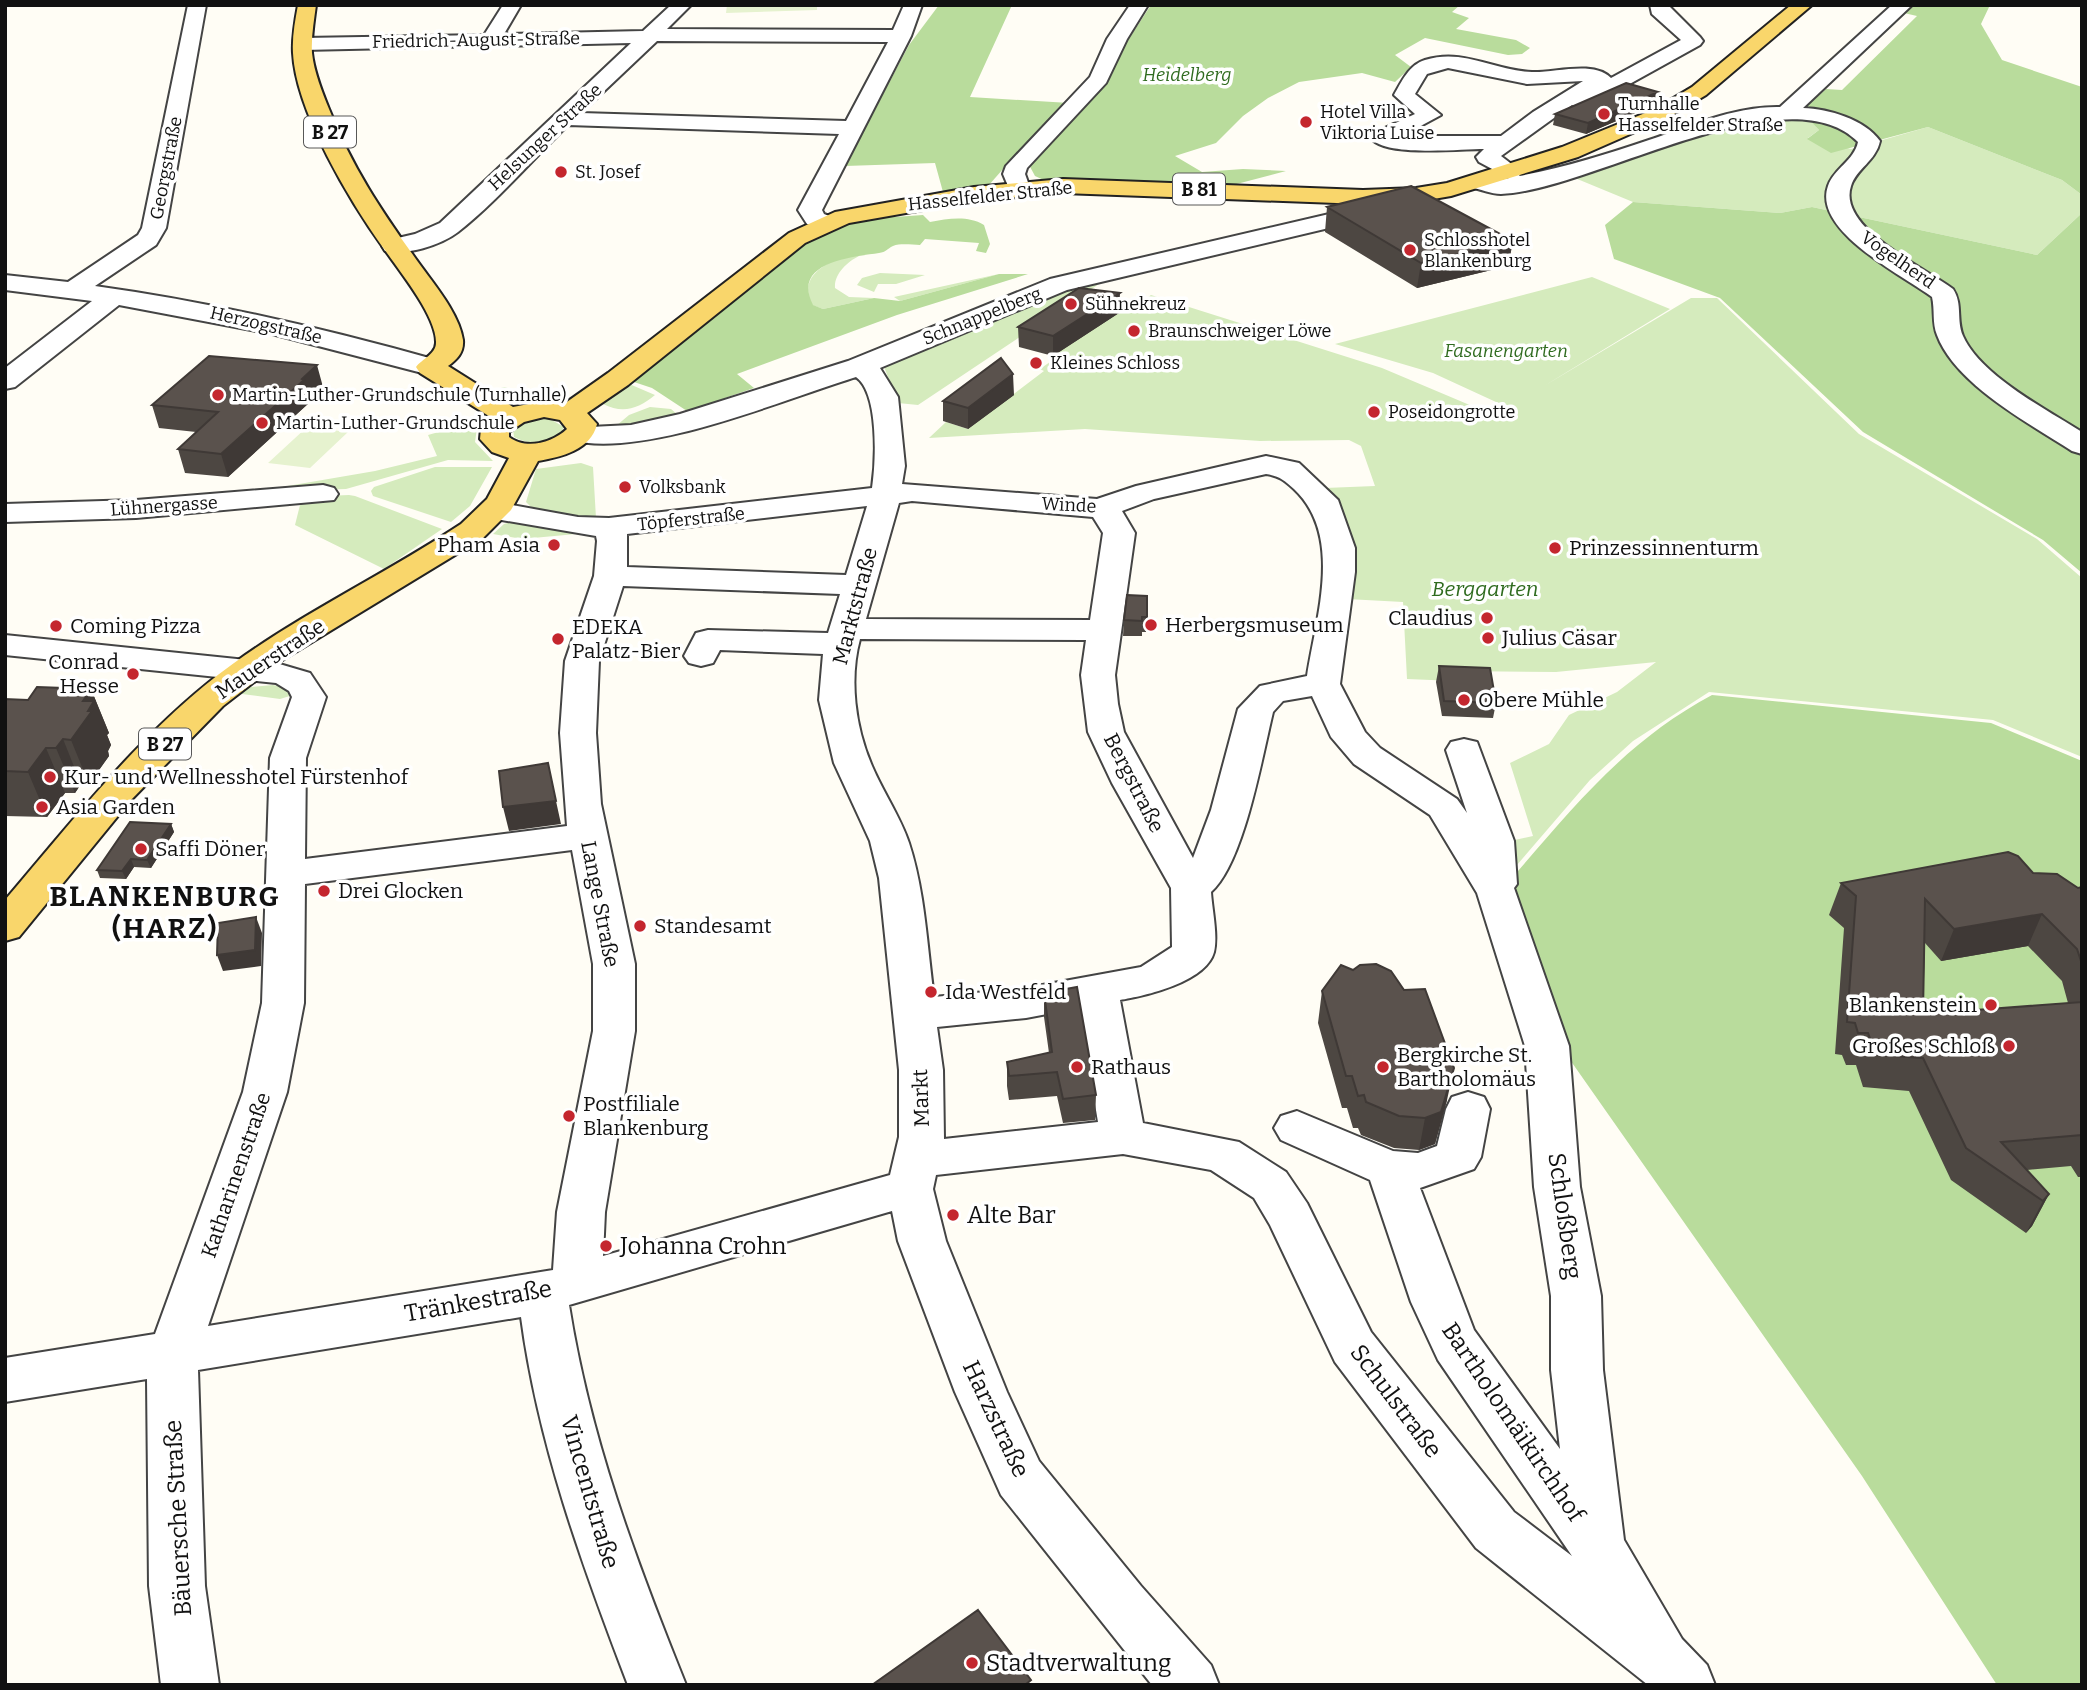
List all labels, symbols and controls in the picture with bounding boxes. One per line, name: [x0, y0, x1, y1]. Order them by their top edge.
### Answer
street label: Friedrich-August-Straße: [372, 27, 580, 53]
park label: Heidelberg: [1142, 64, 1232, 86]
street label: Helsunger Straße: [484, 79, 606, 195]
place label: Turnhalle Hasselfelder Straße: [1618, 93, 1783, 136]
place label: Hotel Villa Viktoria Luise: [1320, 101, 1434, 144]
marker: Turnhalle Hasselfelder Straße: [1596, 106, 1612, 122]
marker: Hotel Villa Viktoria Luise: [1298, 114, 1314, 130]
street label: Georgstraße: [145, 115, 187, 221]
road number: B 27: [304, 116, 356, 148]
place label: St. Josef: [575, 161, 642, 183]
marker: St. Josef: [553, 164, 569, 180]
road number: B 81: [1173, 174, 1225, 204]
street label: Hasselfelder Straße: [907, 176, 1073, 216]
street label: Vogelherd: [1857, 226, 1940, 294]
place label: Schlosshotel Blankenburg: [1424, 229, 1532, 272]
marker: Schlosshotel Blankenburg: [1402, 242, 1418, 258]
street label: Schnappelberg: [919, 282, 1045, 350]
place label: Sühnekreuz: [1085, 293, 1186, 315]
marker: Sühnekreuz: [1063, 296, 1079, 312]
street label: Herzogstraße: [208, 301, 324, 349]
place label: Braunschweiger Löwe: [1148, 320, 1331, 342]
marker: Braunschweiger Löwe: [1126, 323, 1142, 339]
park label: Fasanengarten: [1444, 340, 1568, 362]
place label: Kleines Schloss: [1050, 352, 1180, 374]
marker: Kleines Schloss: [1028, 355, 1044, 371]
place label: Martin-Luther-Grundschule (Turnhalle): [232, 384, 567, 406]
marker: Martin-Luther-Grundschule (Turnhalle): [210, 387, 226, 403]
place label: Poseidongrotte: [1388, 401, 1515, 423]
marker: Poseidongrotte: [1366, 404, 1382, 420]
place label: Martin-Luther-Grundschule: [276, 412, 515, 434]
marker: Martin-Luther-Grundschule: [254, 415, 270, 431]
place label: Volksbank: [639, 476, 727, 498]
marker: Volksbank: [617, 479, 633, 495]
street label: Lühnergasse: [110, 491, 218, 521]
street label: Winde: [1041, 493, 1097, 517]
street label: Töpferstraße: [636, 502, 746, 536]
place label: Pham Asia: [437, 532, 541, 558]
place label: Prinzessinnenturm: [1569, 535, 1759, 561]
marker: Pham Asia: [546, 537, 562, 553]
marker: Prinzessinnenturm: [1547, 540, 1563, 556]
street label: Marktstraße: [827, 544, 883, 668]
park label: Berggarten: [1432, 576, 1538, 602]
place label: Claudius: [1388, 605, 1473, 631]
marker: Claudius: [1479, 610, 1495, 626]
place label: Herbergsmuseum: [1165, 612, 1343, 638]
place label: Coming Pizza: [70, 613, 201, 639]
street label: Mauerstraße: [210, 613, 330, 705]
place label: EDEKA Palatz-Bier: [572, 614, 680, 664]
marker: Herbergsmuseum: [1143, 617, 1159, 633]
marker: Coming Pizza: [48, 618, 64, 634]
place label: Julius Cäsar: [1501, 625, 1617, 651]
marker: Julius Cäsar: [1480, 630, 1496, 646]
marker: EDEKA Palatz-Bier: [550, 631, 566, 647]
place label: Conrad Hesse: [48, 649, 119, 699]
marker: Conrad Hesse: [125, 666, 141, 682]
place label: Obere Mühle: [1478, 687, 1604, 713]
marker: Obere Mühle: [1456, 692, 1472, 708]
road number: B 27: [139, 729, 191, 760]
street label: Bergstraße: [1098, 729, 1170, 837]
place label: Kur- und Wellnesshotel Fürstenhof: [64, 764, 410, 790]
marker: Kur- und Wellnesshotel Fürstenhof: [42, 769, 58, 785]
place label: Asia Garden: [56, 794, 175, 820]
marker: Asia Garden: [34, 799, 50, 815]
place label: Saffi Döner: [155, 836, 265, 862]
street label: Lange Straße: [575, 839, 625, 969]
marker: Saffi Döner: [133, 841, 149, 857]
place label: Drei Glocken: [338, 878, 463, 904]
district label: BLANKENBURG (HARZ): [49, 880, 281, 945]
marker: Drei Glocken: [316, 883, 332, 899]
place label: Standesamt: [654, 913, 772, 939]
marker: Standesamt: [632, 918, 648, 934]
place label: Ida Westfeld: [945, 979, 1066, 1005]
marker: Ida Westfeld: [923, 984, 939, 1000]
place label: Blankenstein: [1849, 992, 1977, 1018]
marker: Blankenstein: [1983, 997, 1999, 1013]
place label: Großes Schloß: [1852, 1033, 1995, 1059]
marker: Großes Schloß: [2001, 1038, 2017, 1054]
place label: Bergkirche St. Bartholomäus: [1397, 1042, 1536, 1092]
place label: Rathaus: [1091, 1054, 1171, 1080]
marker: Rathaus: [1069, 1059, 1085, 1075]
marker: Bergkirche St. Bartholomäus: [1375, 1059, 1391, 1075]
street label: Markt: [907, 1068, 935, 1127]
street label: Katharinenstraße: [195, 1089, 277, 1261]
place label: Postfiliale Blankenburg: [583, 1091, 709, 1141]
marker: Postfiliale Blankenburg: [561, 1108, 577, 1124]
street label: Schloßberg: [1542, 1151, 1588, 1281]
place label: Alte Bar: [967, 1201, 1056, 1229]
marker: Alte Bar: [945, 1207, 961, 1223]
place label: Johanna Crohn: [619, 1232, 787, 1260]
marker: Johanna Crohn: [598, 1238, 614, 1254]
street label: Tränkestraße: [402, 1274, 554, 1328]
street label: Bartholomäikirchhof: [1436, 1317, 1591, 1528]
street label: Schulstraße: [1344, 1339, 1448, 1463]
street label: Harzstraße: [957, 1356, 1035, 1482]
street label: Vincentstraße: [555, 1412, 625, 1572]
street label: Bäuersche Straße: [159, 1419, 197, 1617]
place label: Stadtverwaltung: [986, 1649, 1171, 1677]
marker: Stadtverwaltung: [964, 1655, 980, 1671]

